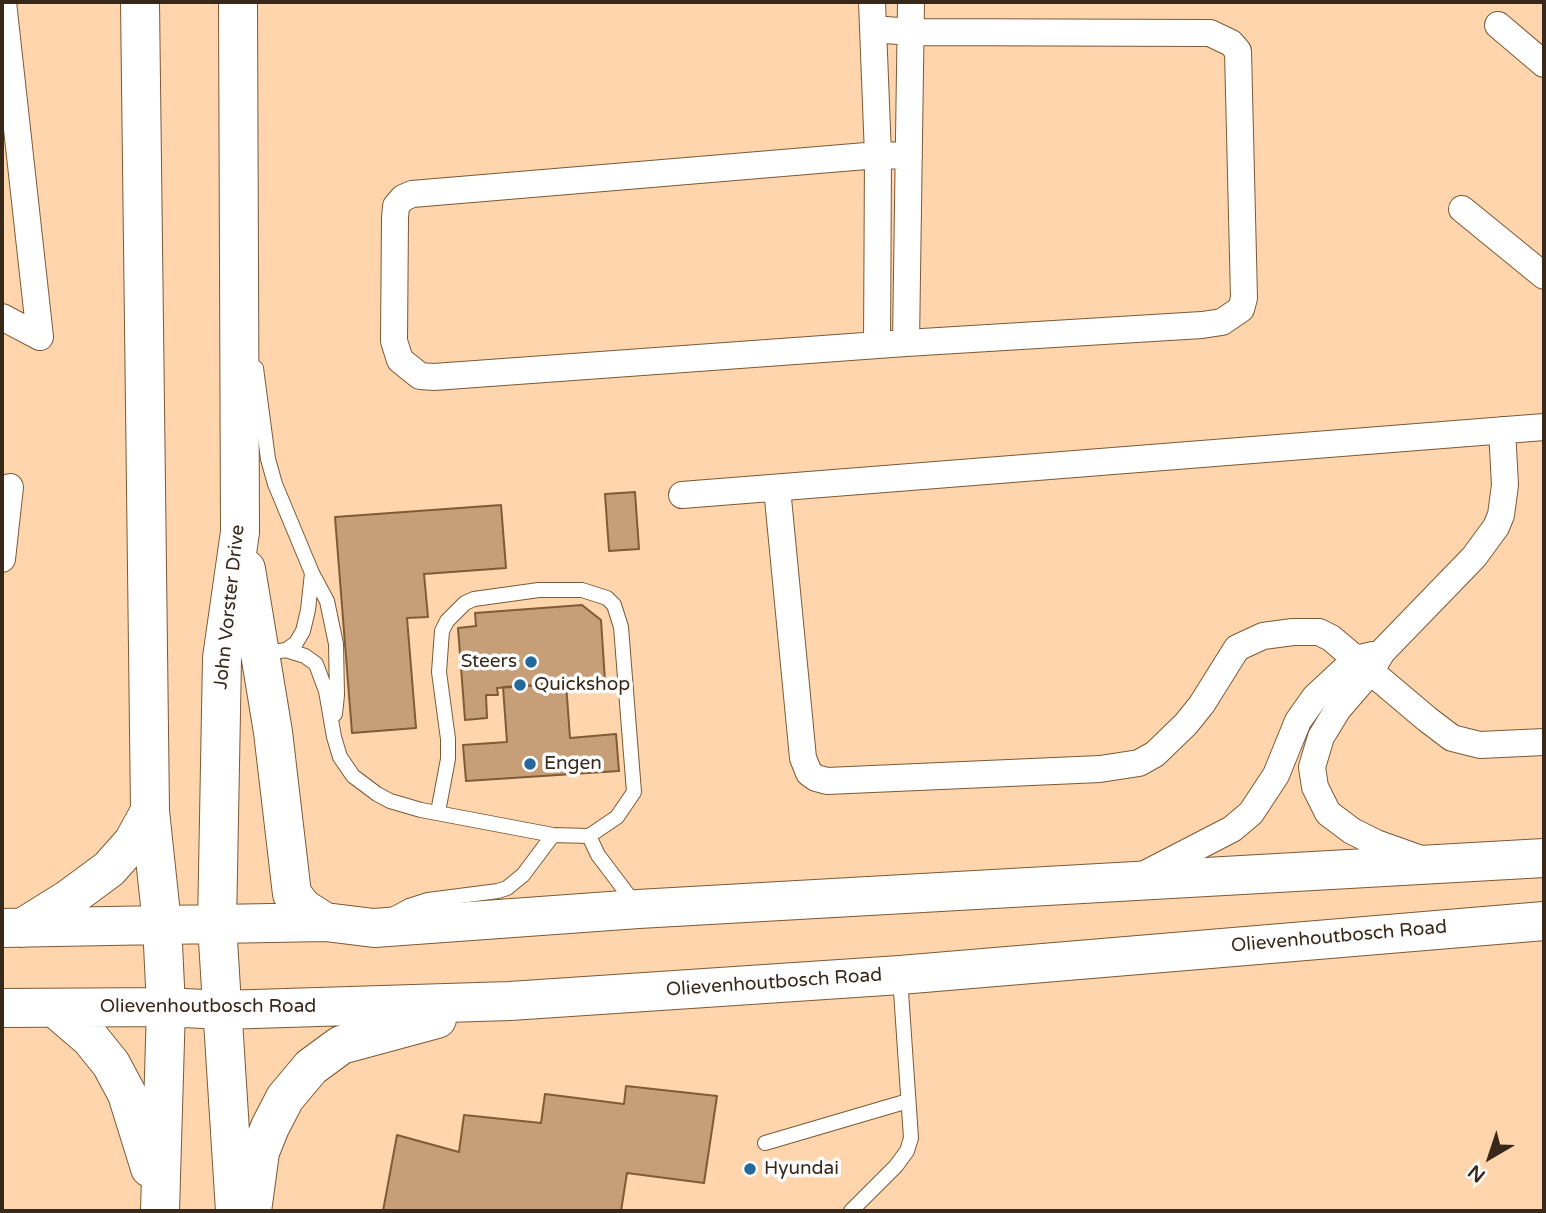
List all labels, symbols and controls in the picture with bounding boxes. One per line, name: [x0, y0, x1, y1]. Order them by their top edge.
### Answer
street label: John Vorster Drive: [210, 524, 250, 690]
place label: Steers: [461, 651, 517, 673]
marker: Steers: [523, 654, 539, 670]
place label: Quickshop: [534, 674, 630, 696]
marker: Quickshop: [512, 677, 528, 693]
place label: Engen: [544, 753, 602, 775]
marker: Engen: [522, 756, 538, 772]
street label: Olievenhoutbosch Road: [1230, 916, 1448, 958]
street label: Olievenhoutbosch Road: [665, 964, 883, 1002]
street label: Olievenhoutbosch Road: [100, 996, 316, 1018]
north arrow: [1455, 1122, 1525, 1192]
place label: Hyundai: [764, 1158, 839, 1180]
text: N: [1464, 1160, 1490, 1187]
marker: Hyundai: [742, 1161, 758, 1177]

